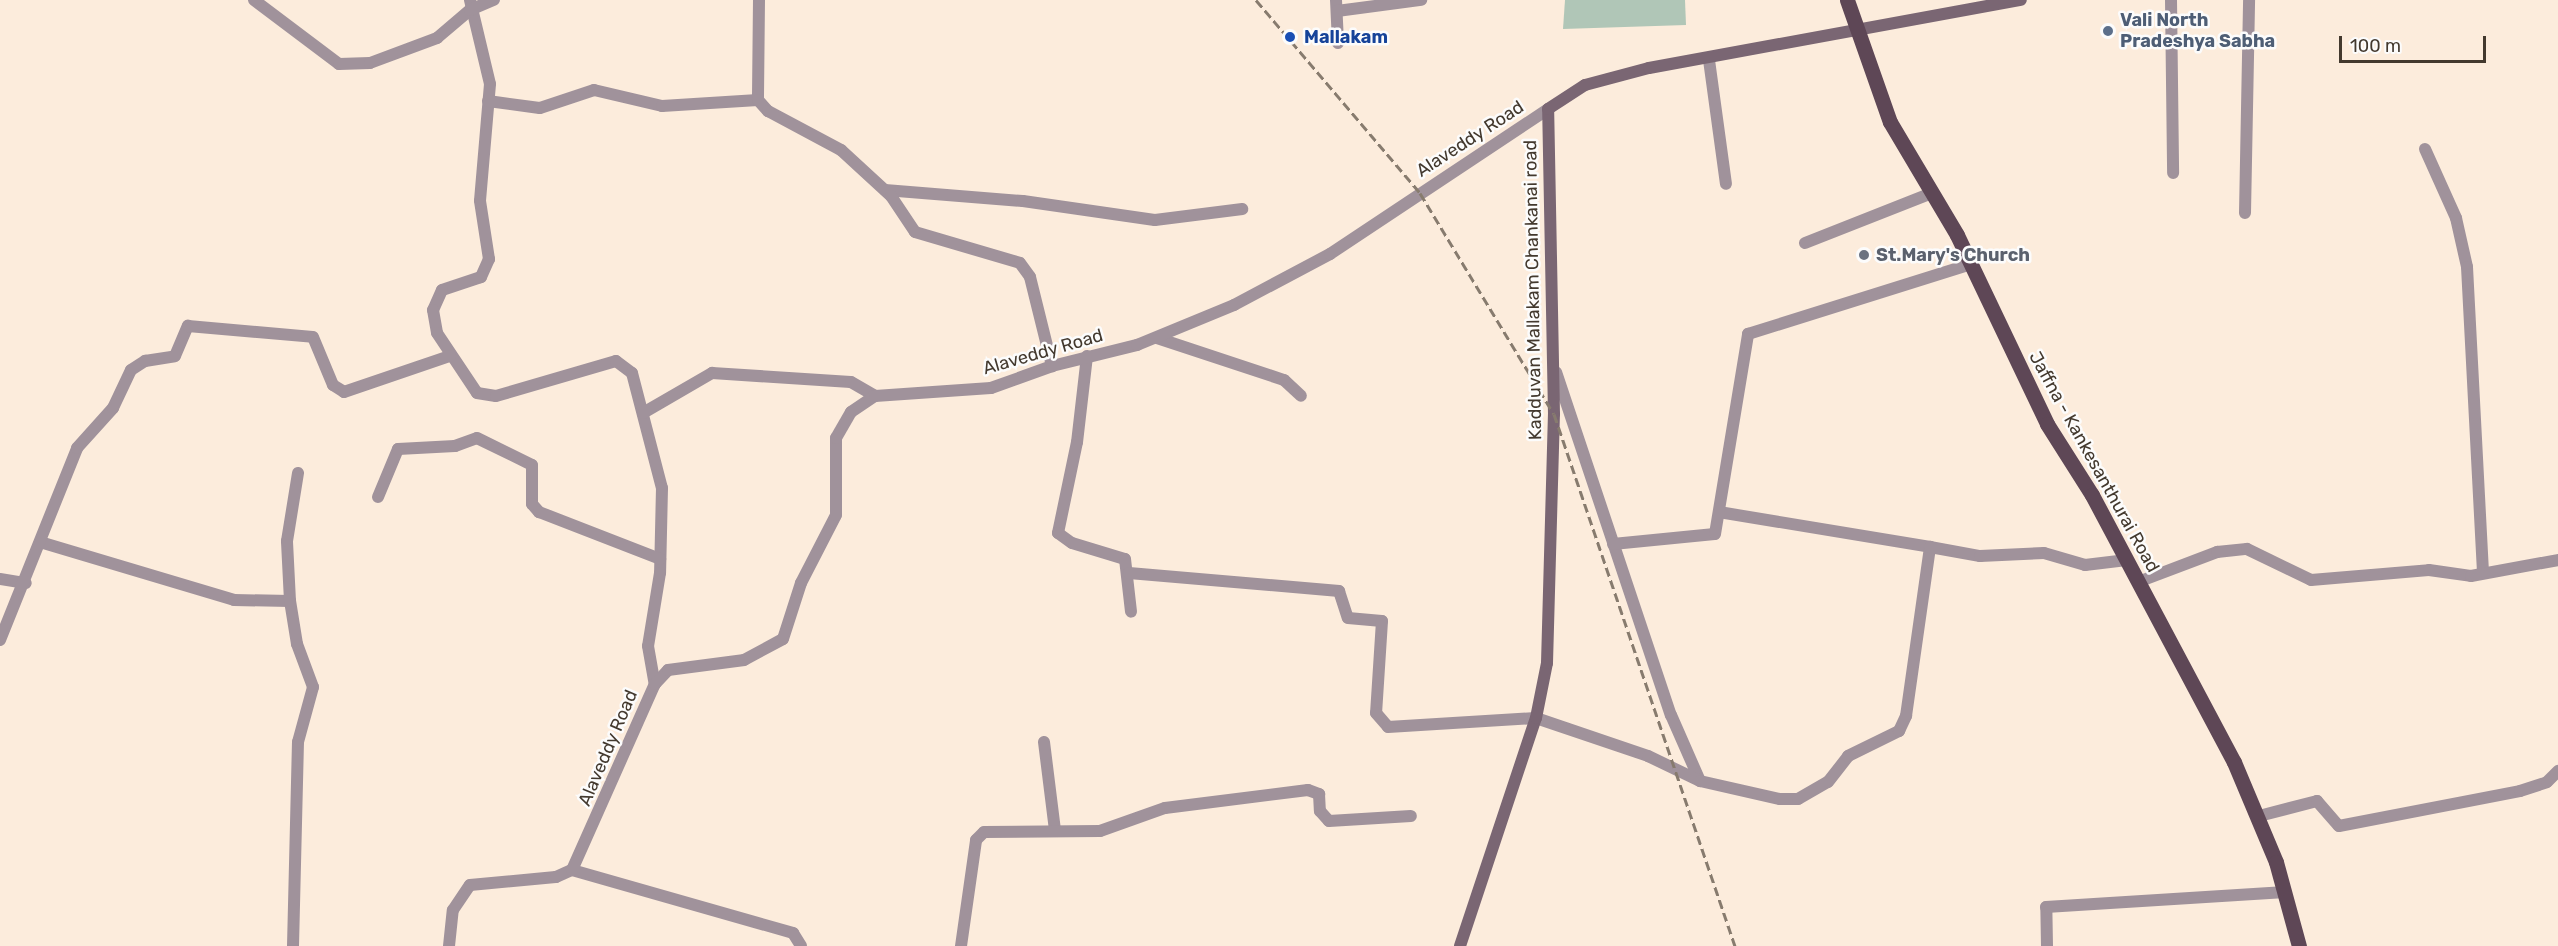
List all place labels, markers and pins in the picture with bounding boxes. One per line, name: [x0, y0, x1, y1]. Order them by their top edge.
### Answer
place label: Vali North Pradeshya Sabha: [2120, 10, 2275, 52]
marker: Vali North Pradeshya Sabha: [2101, 24, 2115, 38]
place label: Mallakam: [1304, 26, 1388, 48]
marker: Mallakam: [1281, 28, 1299, 46]
place label: St.Mary's Church: [1876, 244, 2030, 266]
marker: St.Mary's Church: [1857, 248, 1871, 262]

